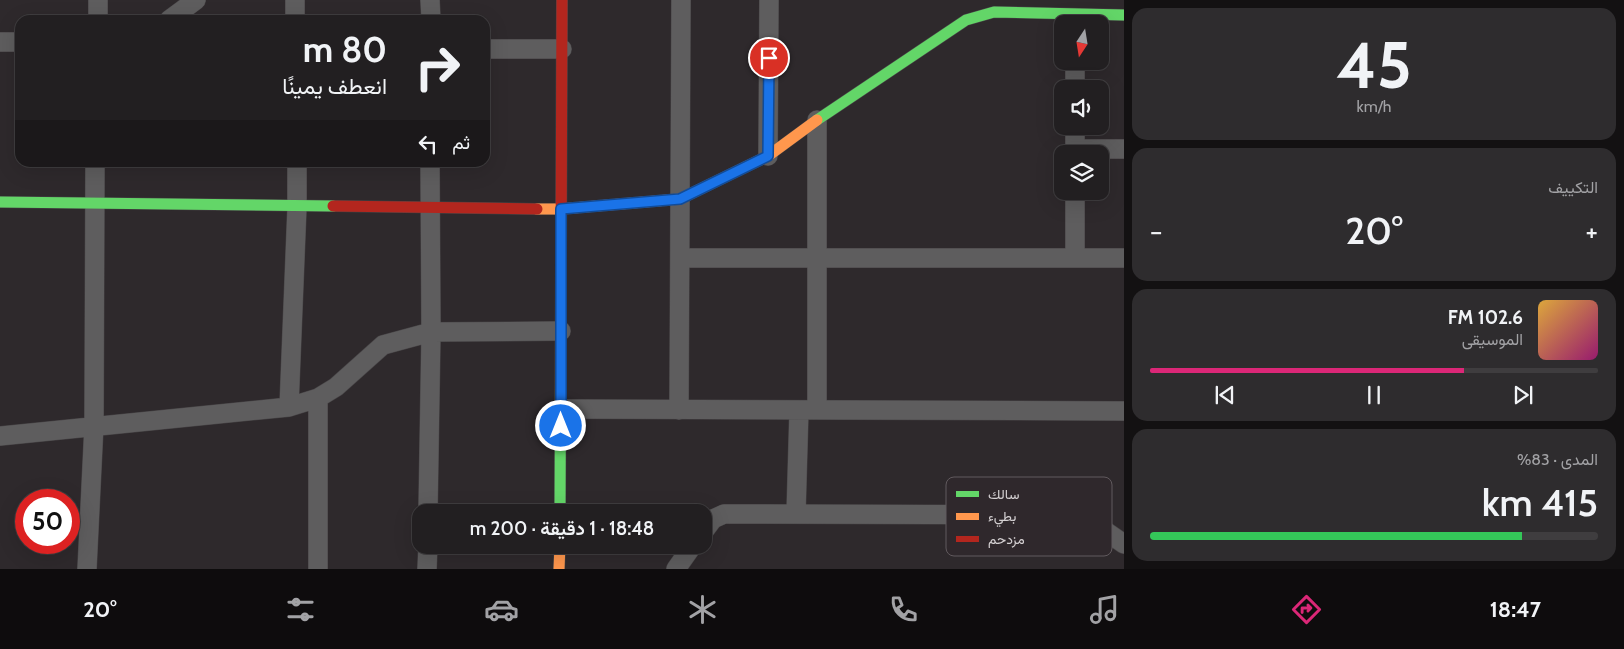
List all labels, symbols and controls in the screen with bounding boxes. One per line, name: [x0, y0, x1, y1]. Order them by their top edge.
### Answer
north arrow: [1054, 15, 1109, 70]
map controls: [1054, 15, 1109, 200]
text: 45: [1336, 25, 1412, 104]
text: 80 m: [303, 28, 387, 71]
icon: right: [405, 35, 470, 100]
pin: [748, 37, 790, 79]
icon: arrive: [755, 44, 783, 72]
text: انعطف يمينًا: [282, 73, 387, 100]
button: sound: [1054, 80, 1109, 135]
text: km/h: [1356, 97, 1392, 116]
icon: left: [414, 130, 442, 158]
text: ثم: [452, 131, 470, 154]
button: layers: [1054, 145, 1109, 200]
text: التكييف: [1548, 178, 1598, 197]
text: 20°: [1345, 207, 1403, 254]
text: −: [1150, 214, 1162, 248]
text: +: [1586, 214, 1598, 248]
text: 102.6 FM: [1448, 306, 1523, 329]
text: الموسيقى: [1462, 330, 1523, 349]
icon: previous: [1211, 381, 1239, 409]
icon: pause: [1360, 381, 1388, 409]
icon: next: [1509, 381, 1537, 409]
position arrow: [534, 399, 586, 451]
text: المدى · 83%: [1517, 450, 1598, 469]
legend: [946, 477, 1112, 556]
text: 415 km: [1482, 479, 1598, 526]
text: سالك: [988, 485, 1019, 503]
speed limit sign: 50: [15, 489, 80, 554]
text: بطيء: [988, 507, 1016, 528]
text: 18:48 · 1 دقيقة · 200 m: [470, 517, 654, 540]
text: مزدحم: [988, 530, 1025, 548]
icon: filters: [283, 592, 318, 627]
icon: car: [484, 592, 519, 627]
icon: climate: [685, 592, 720, 627]
icon: phone: [886, 592, 921, 627]
icon: music: [1087, 592, 1122, 627]
icon: directions: [1289, 592, 1324, 627]
text: 20°: [83, 596, 117, 623]
text: 18:47: [1490, 596, 1541, 623]

